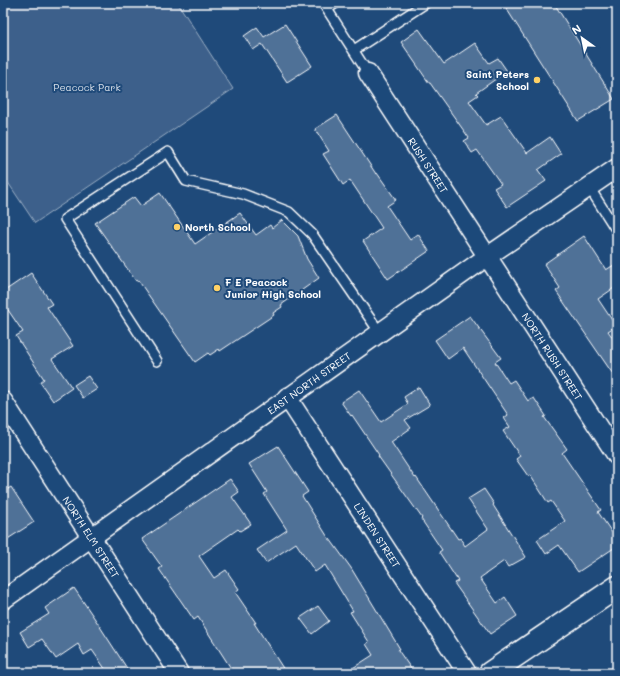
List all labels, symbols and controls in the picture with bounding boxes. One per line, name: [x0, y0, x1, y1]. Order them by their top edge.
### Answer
north arrow: [562, 18, 602, 58]
text: N: [569, 21, 584, 38]
place label: Saint Peters School: [466, 67, 529, 93]
marker: Saint Peters School: [532, 75, 542, 85]
park label: Peacock Park: [53, 80, 121, 94]
street label: RUSH STREET: [405, 135, 451, 196]
place label: North School: [185, 220, 251, 234]
marker: North School: [172, 222, 182, 232]
place label: F E Peacock Junior High School: [225, 275, 321, 301]
marker: F E Peacock Junior High School: [212, 283, 222, 293]
street label: NORTH RUSH STREET: [519, 310, 586, 403]
street label: EAST NORTH STREET: [264, 348, 354, 418]
street label: NORTH ELM STREET: [59, 494, 123, 581]
street label: LINDEN STREET: [351, 500, 404, 571]

